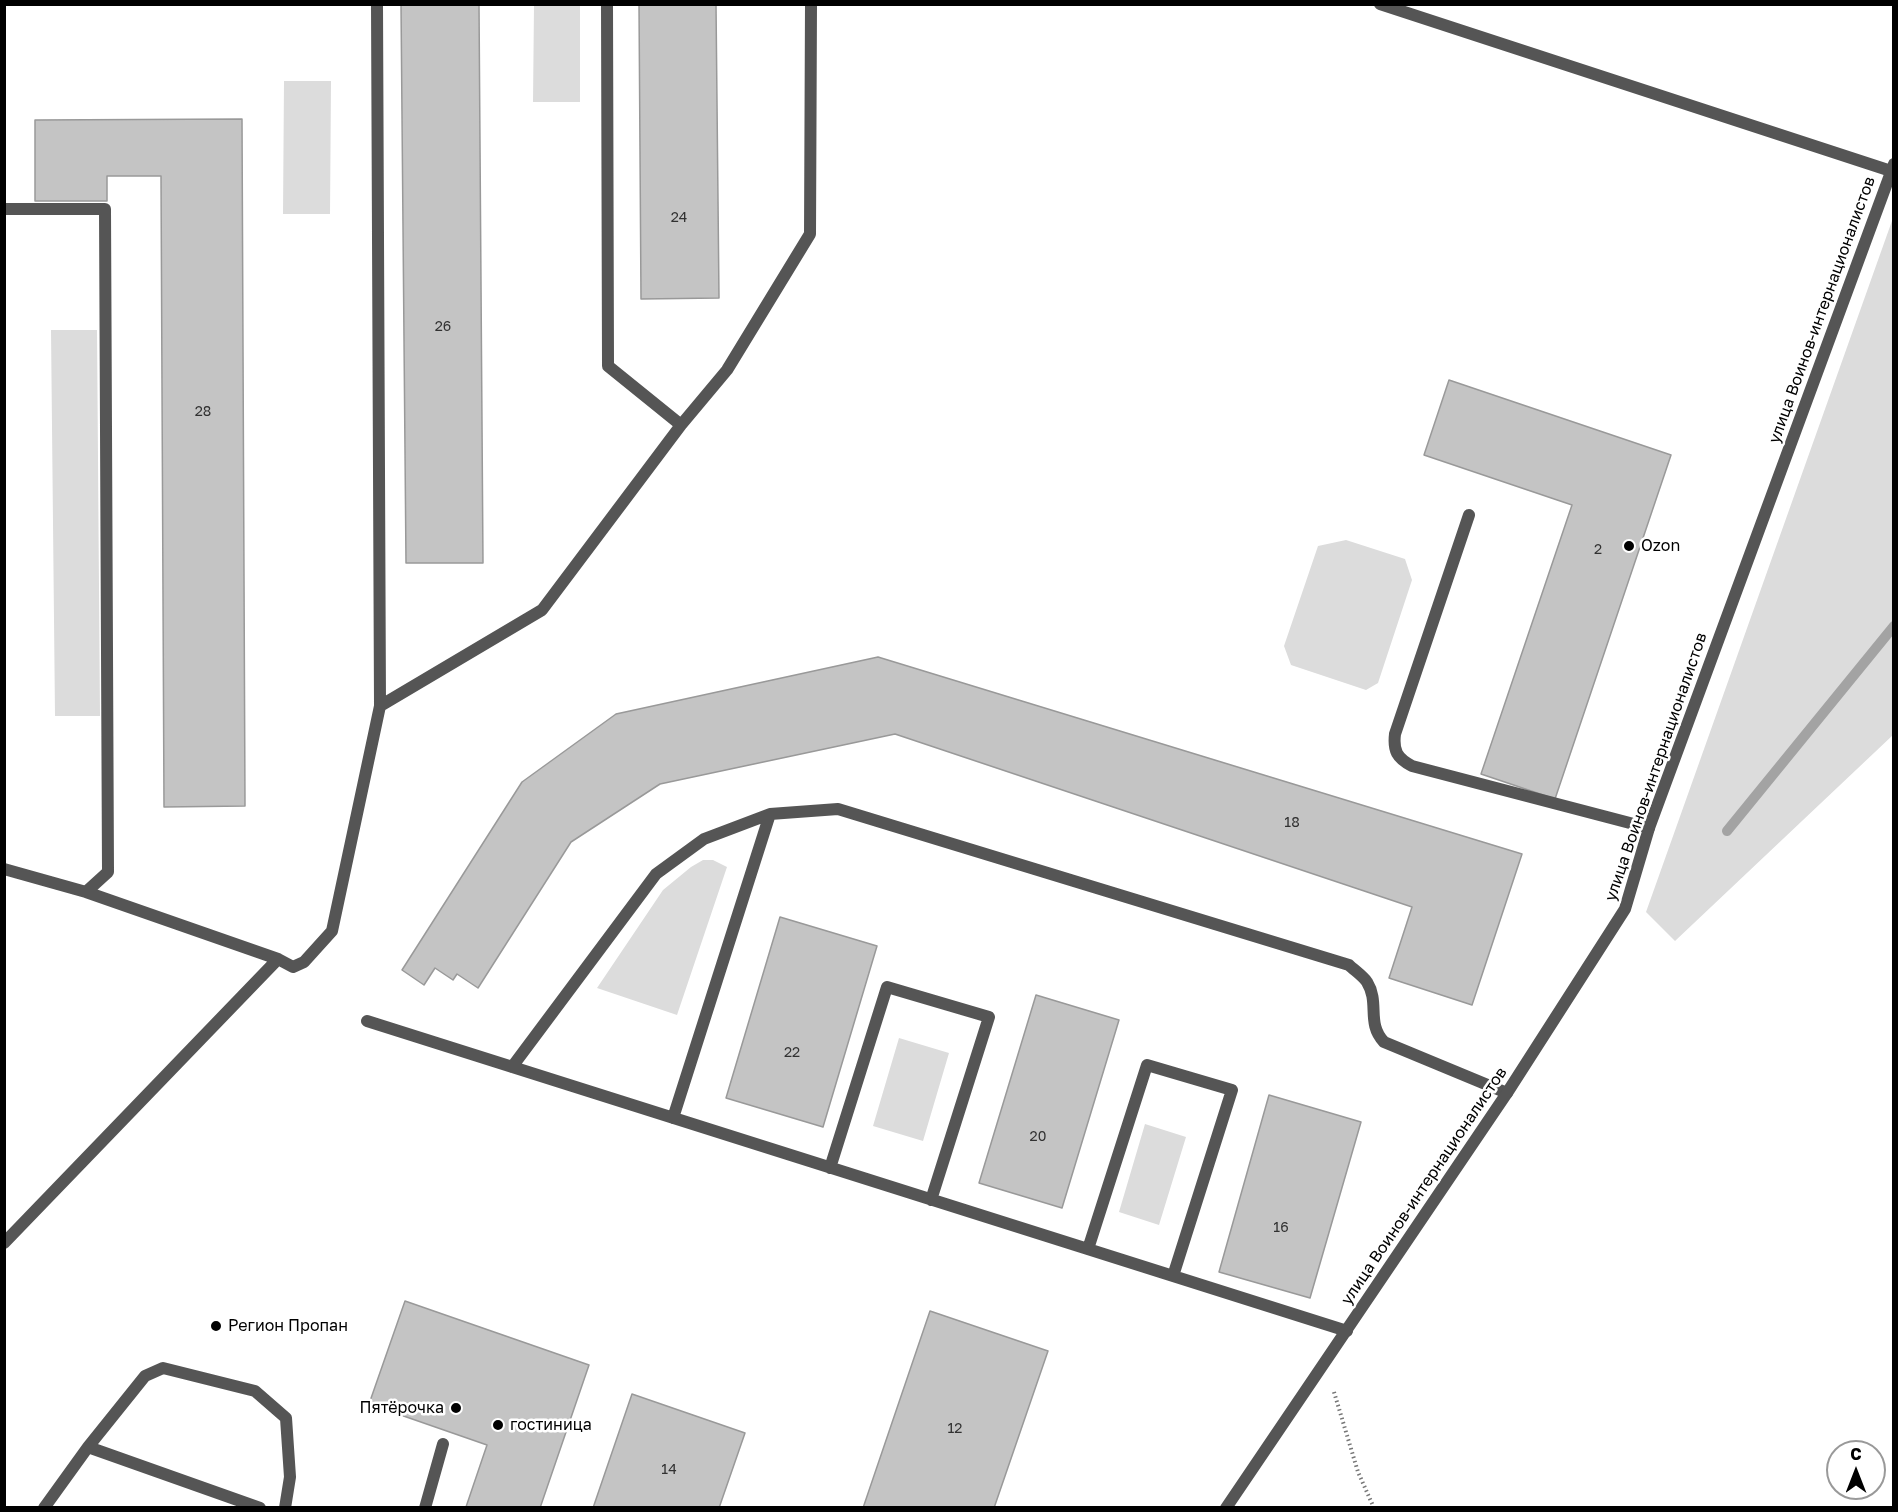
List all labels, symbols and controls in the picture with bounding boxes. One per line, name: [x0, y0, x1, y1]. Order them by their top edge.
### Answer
street label: улица Воинов-интернационалистов: [1765, 174, 1879, 446]
house number: 24: [671, 210, 687, 226]
house number: 26: [435, 319, 451, 335]
house number: 28: [195, 404, 211, 420]
place label: Ozon: [1641, 536, 1680, 556]
marker: Ozon: [1622, 539, 1636, 553]
house number: 2: [1594, 542, 1602, 558]
street label: улица Воинов-интернационалистов: [1601, 630, 1711, 904]
house number: 18: [1284, 815, 1300, 831]
house number: 22: [784, 1045, 800, 1061]
street label: улица Воинов-интернационалистов: [1337, 1063, 1511, 1309]
house number: 20: [1030, 1129, 1046, 1145]
house number: 16: [1273, 1220, 1289, 1236]
place label: Регион Пропан: [228, 1316, 348, 1336]
marker: Регион Пропан: [209, 1319, 223, 1333]
place label: Пятёрочка: [360, 1398, 444, 1418]
marker: Пятёрочка: [449, 1401, 463, 1415]
place label: гостиница: [510, 1415, 592, 1435]
marker: гостиница: [491, 1418, 505, 1432]
house number: 12: [948, 1421, 962, 1437]
north arrow: [1826, 1440, 1886, 1500]
text: С: [1850, 1444, 1862, 1464]
house number: 14: [661, 1462, 677, 1478]

